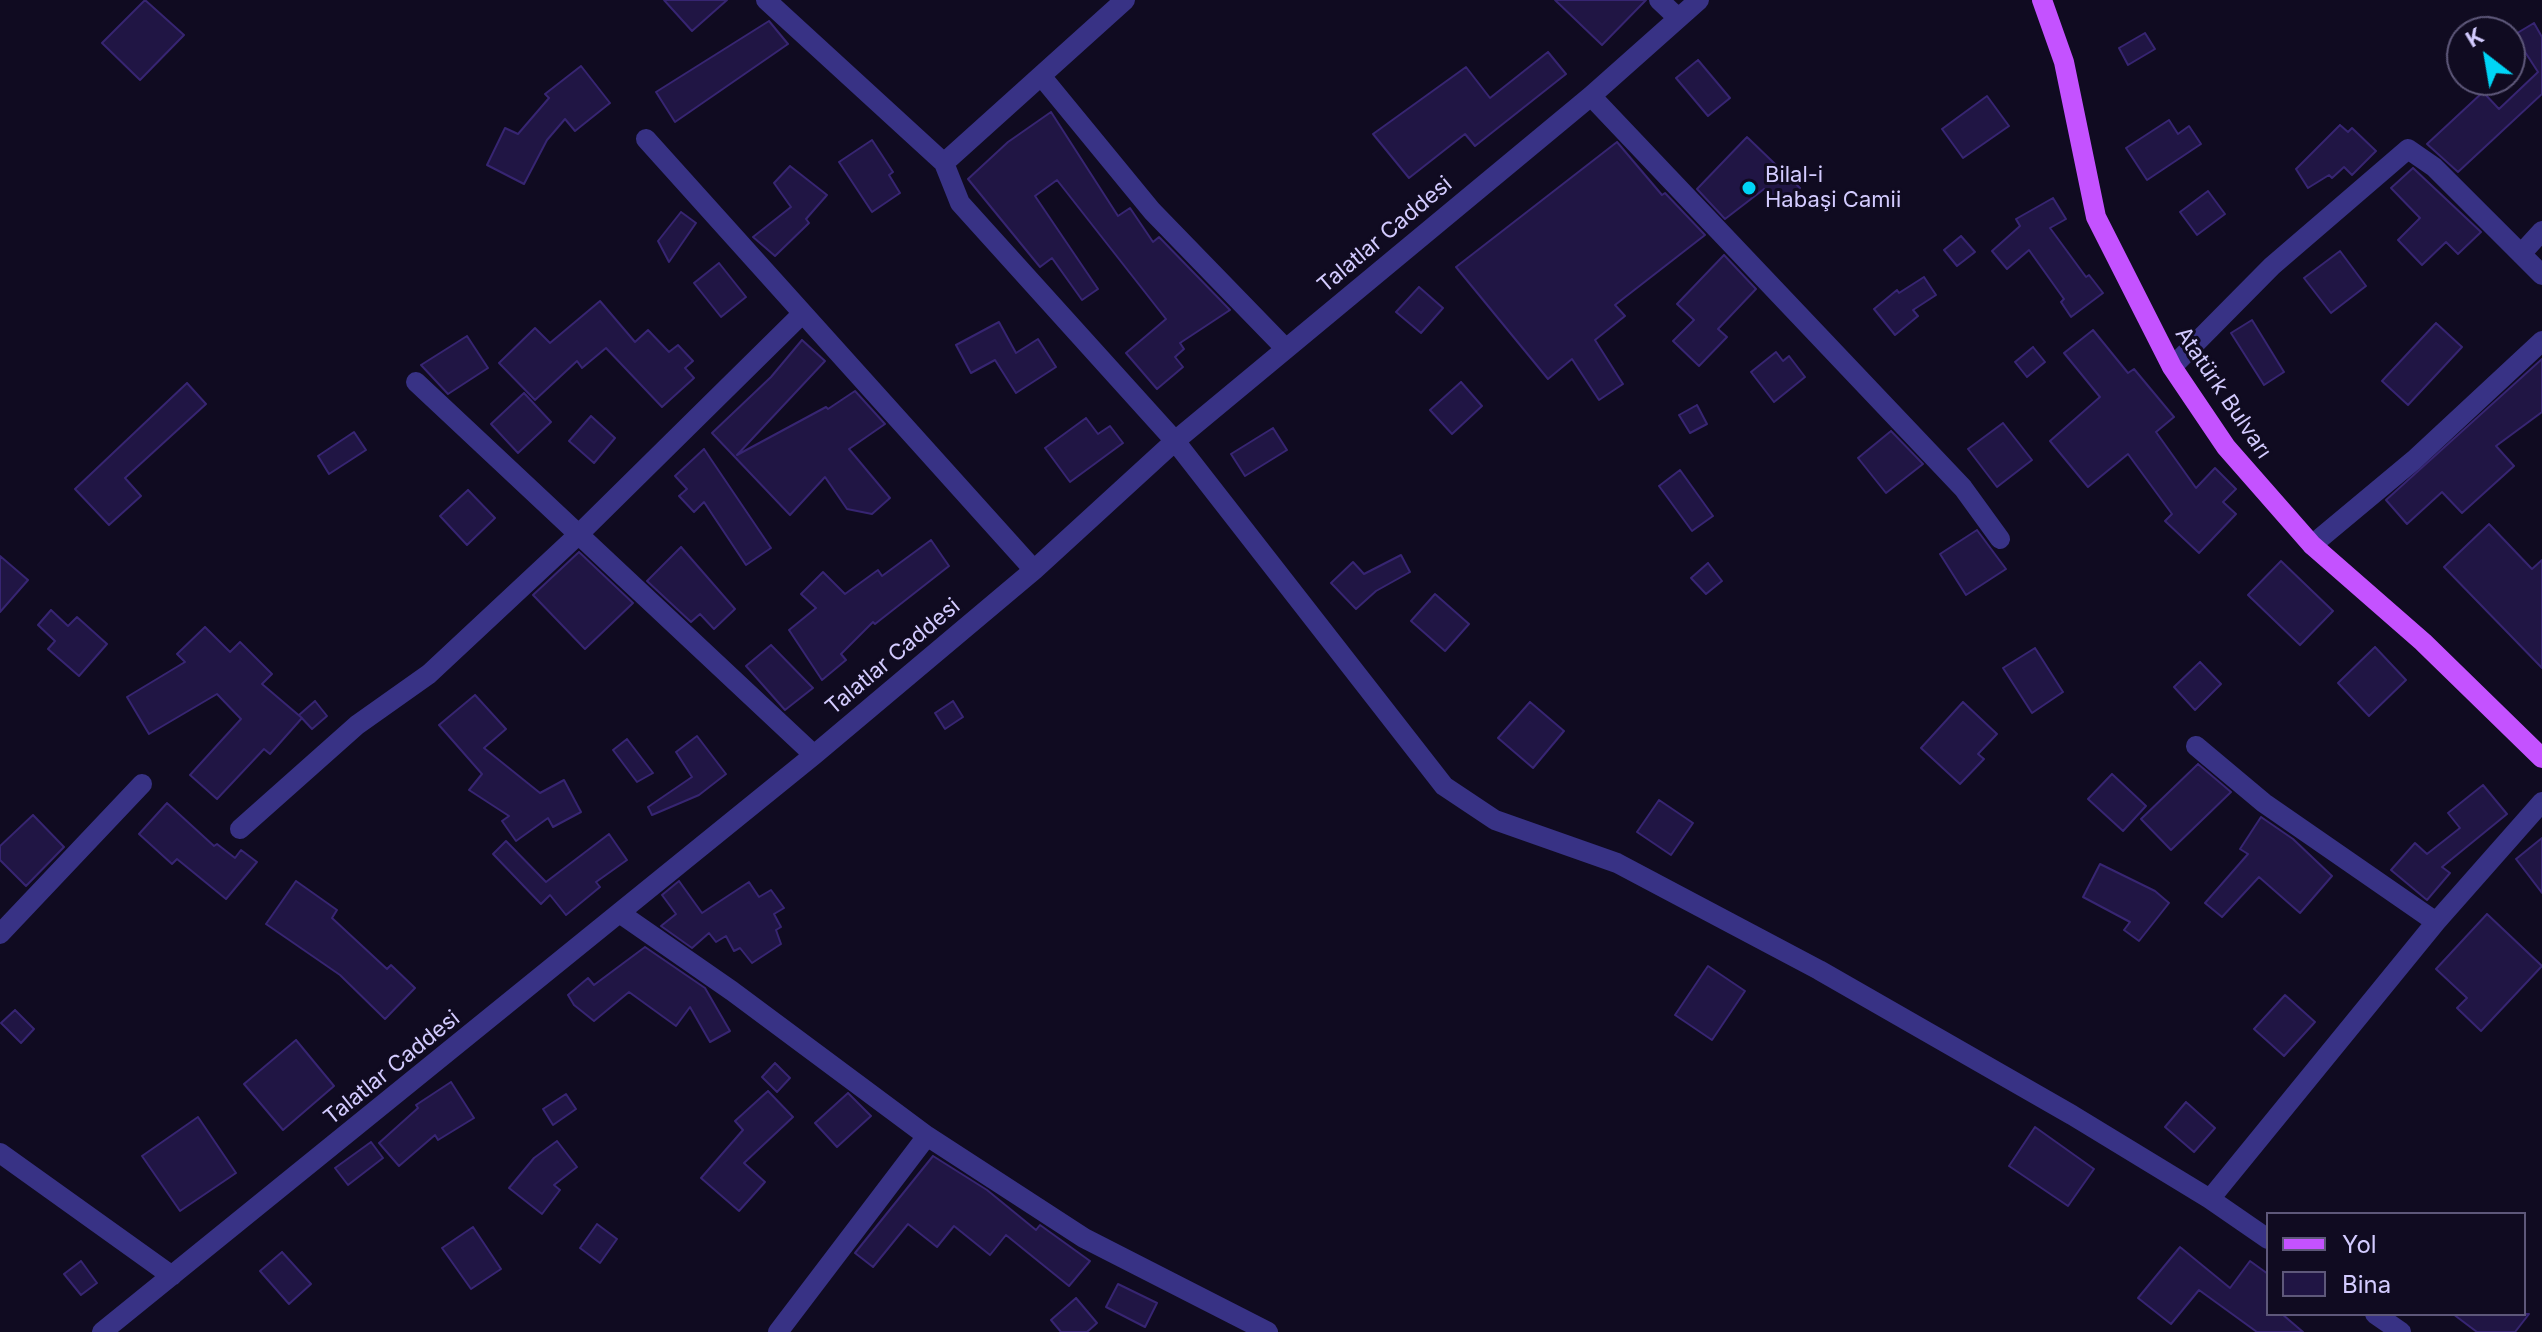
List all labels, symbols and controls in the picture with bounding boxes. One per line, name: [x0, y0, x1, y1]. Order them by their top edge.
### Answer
north arrow: [2446, 16, 2526, 96]
text: K: [2461, 22, 2488, 52]
place label: Bilal-i Habaşi Camii: [1765, 162, 1901, 214]
street label: Talatlar Caddesi: [1313, 171, 1457, 299]
marker: Bilal-i Habaşi Camii: [1740, 179, 1758, 197]
street label: Atatürk Bulvarı: [2169, 322, 2277, 464]
street label: Talatlar Caddesi: [821, 593, 965, 721]
street label: Talatlar Caddesi: [319, 1005, 465, 1131]
legend: [2266, 1212, 2526, 1316]
text: Yol: [2342, 1230, 2377, 1259]
text: Bina: [2342, 1270, 2391, 1299]

